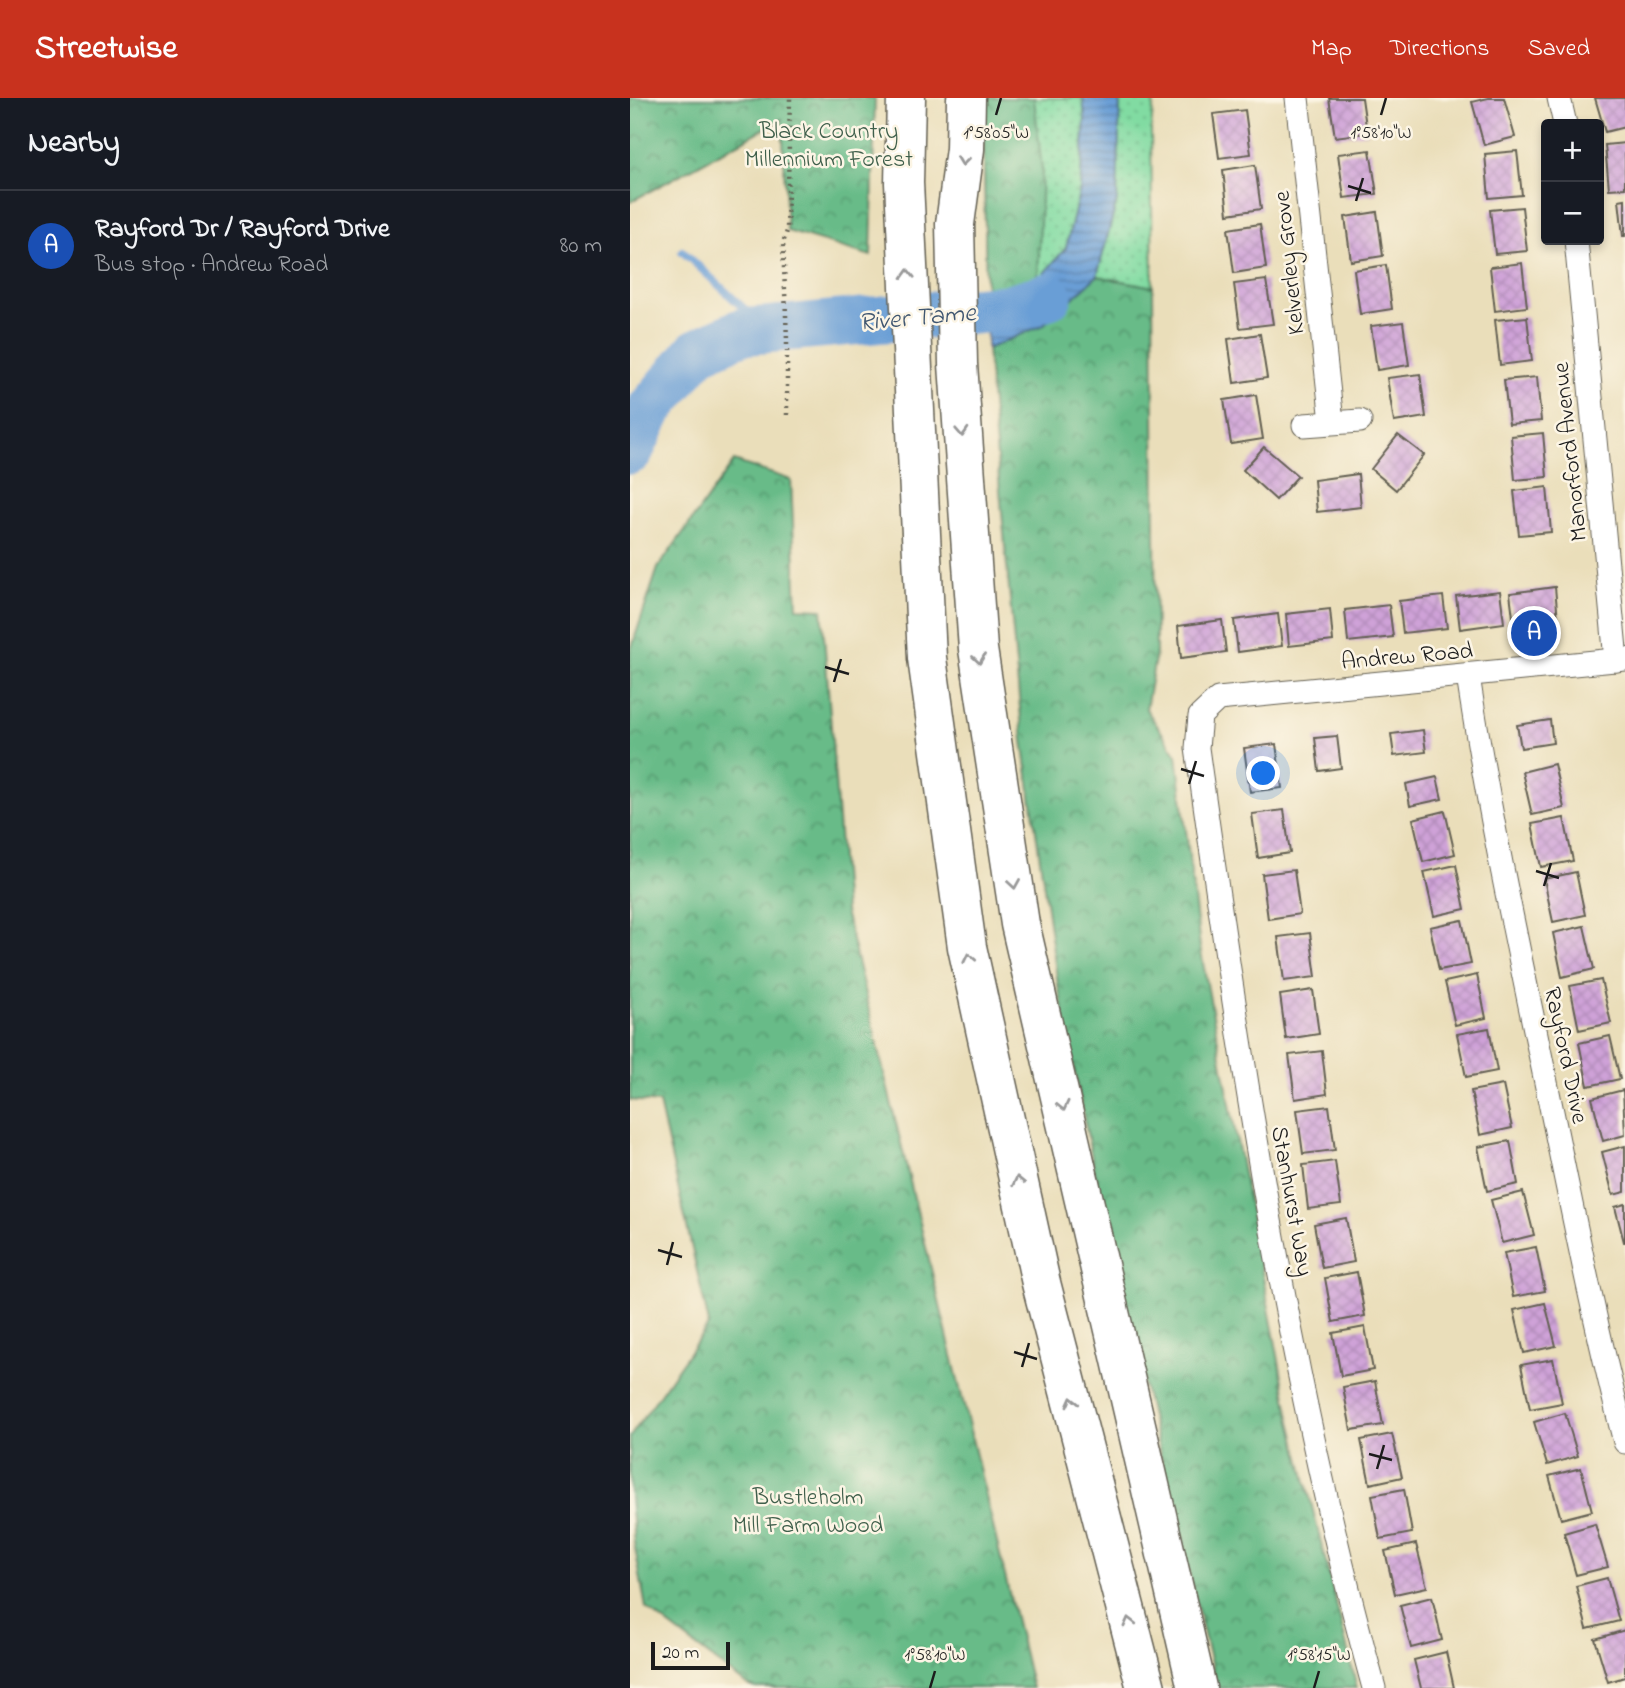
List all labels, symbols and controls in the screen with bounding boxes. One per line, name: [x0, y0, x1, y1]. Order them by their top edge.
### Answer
text: Streetwise: [35, 25, 177, 73]
text: Map: [1311, 32, 1352, 67]
text: Directions: [1390, 32, 1489, 67]
text: Saved: [1527, 32, 1590, 67]
park label: Black Country Millennium Forest: [745, 115, 913, 178]
map controls: [1541, 119, 1604, 245]
button: +: [1541, 119, 1604, 182]
text: 1°58'05"W: [963, 121, 1029, 147]
text: 1°58'10"W: [1350, 121, 1412, 147]
text: Nearby: [28, 122, 120, 166]
one-way arrow: [955, 155, 970, 167]
button: −: [1541, 182, 1604, 245]
street label: Kelverley Grove: [1266, 189, 1316, 336]
text: Rayford Dr / Rayford Drive: [95, 211, 390, 249]
text: A: [44, 230, 58, 263]
text: 80 m: [560, 230, 602, 263]
text: Bus stop · Andrew Road: [95, 249, 328, 282]
one-way arrow: [900, 268, 915, 279]
water label: River Tame: [857, 295, 978, 343]
street label: Manorford Avenue: [1545, 360, 1598, 543]
one-way arrow: [954, 427, 969, 438]
pin: A: [1511, 607, 1557, 659]
street label: Andrew Road: [1340, 634, 1475, 681]
one-way arrow: [971, 653, 986, 665]
your location: [1246, 756, 1280, 790]
one-way arrow: [1006, 878, 1021, 890]
one-way arrow: [963, 952, 977, 964]
street label: Rayford Drive: [1532, 984, 1596, 1127]
one-way arrow: [1054, 1100, 1069, 1112]
street label: Stanhurst Way: [1259, 1124, 1321, 1279]
one-way arrow: [1012, 1175, 1027, 1187]
one-way arrow: [1066, 1396, 1080, 1408]
park label: Bustleholm Mill Farm Wood: [733, 1481, 884, 1544]
one-way arrow: [1122, 1616, 1137, 1628]
scale bar: [651, 1639, 730, 1671]
text: 20 m: [662, 1640, 699, 1667]
text: 1°58'10"W: [904, 1643, 966, 1669]
text: 1°58'15"W: [1287, 1643, 1351, 1669]

